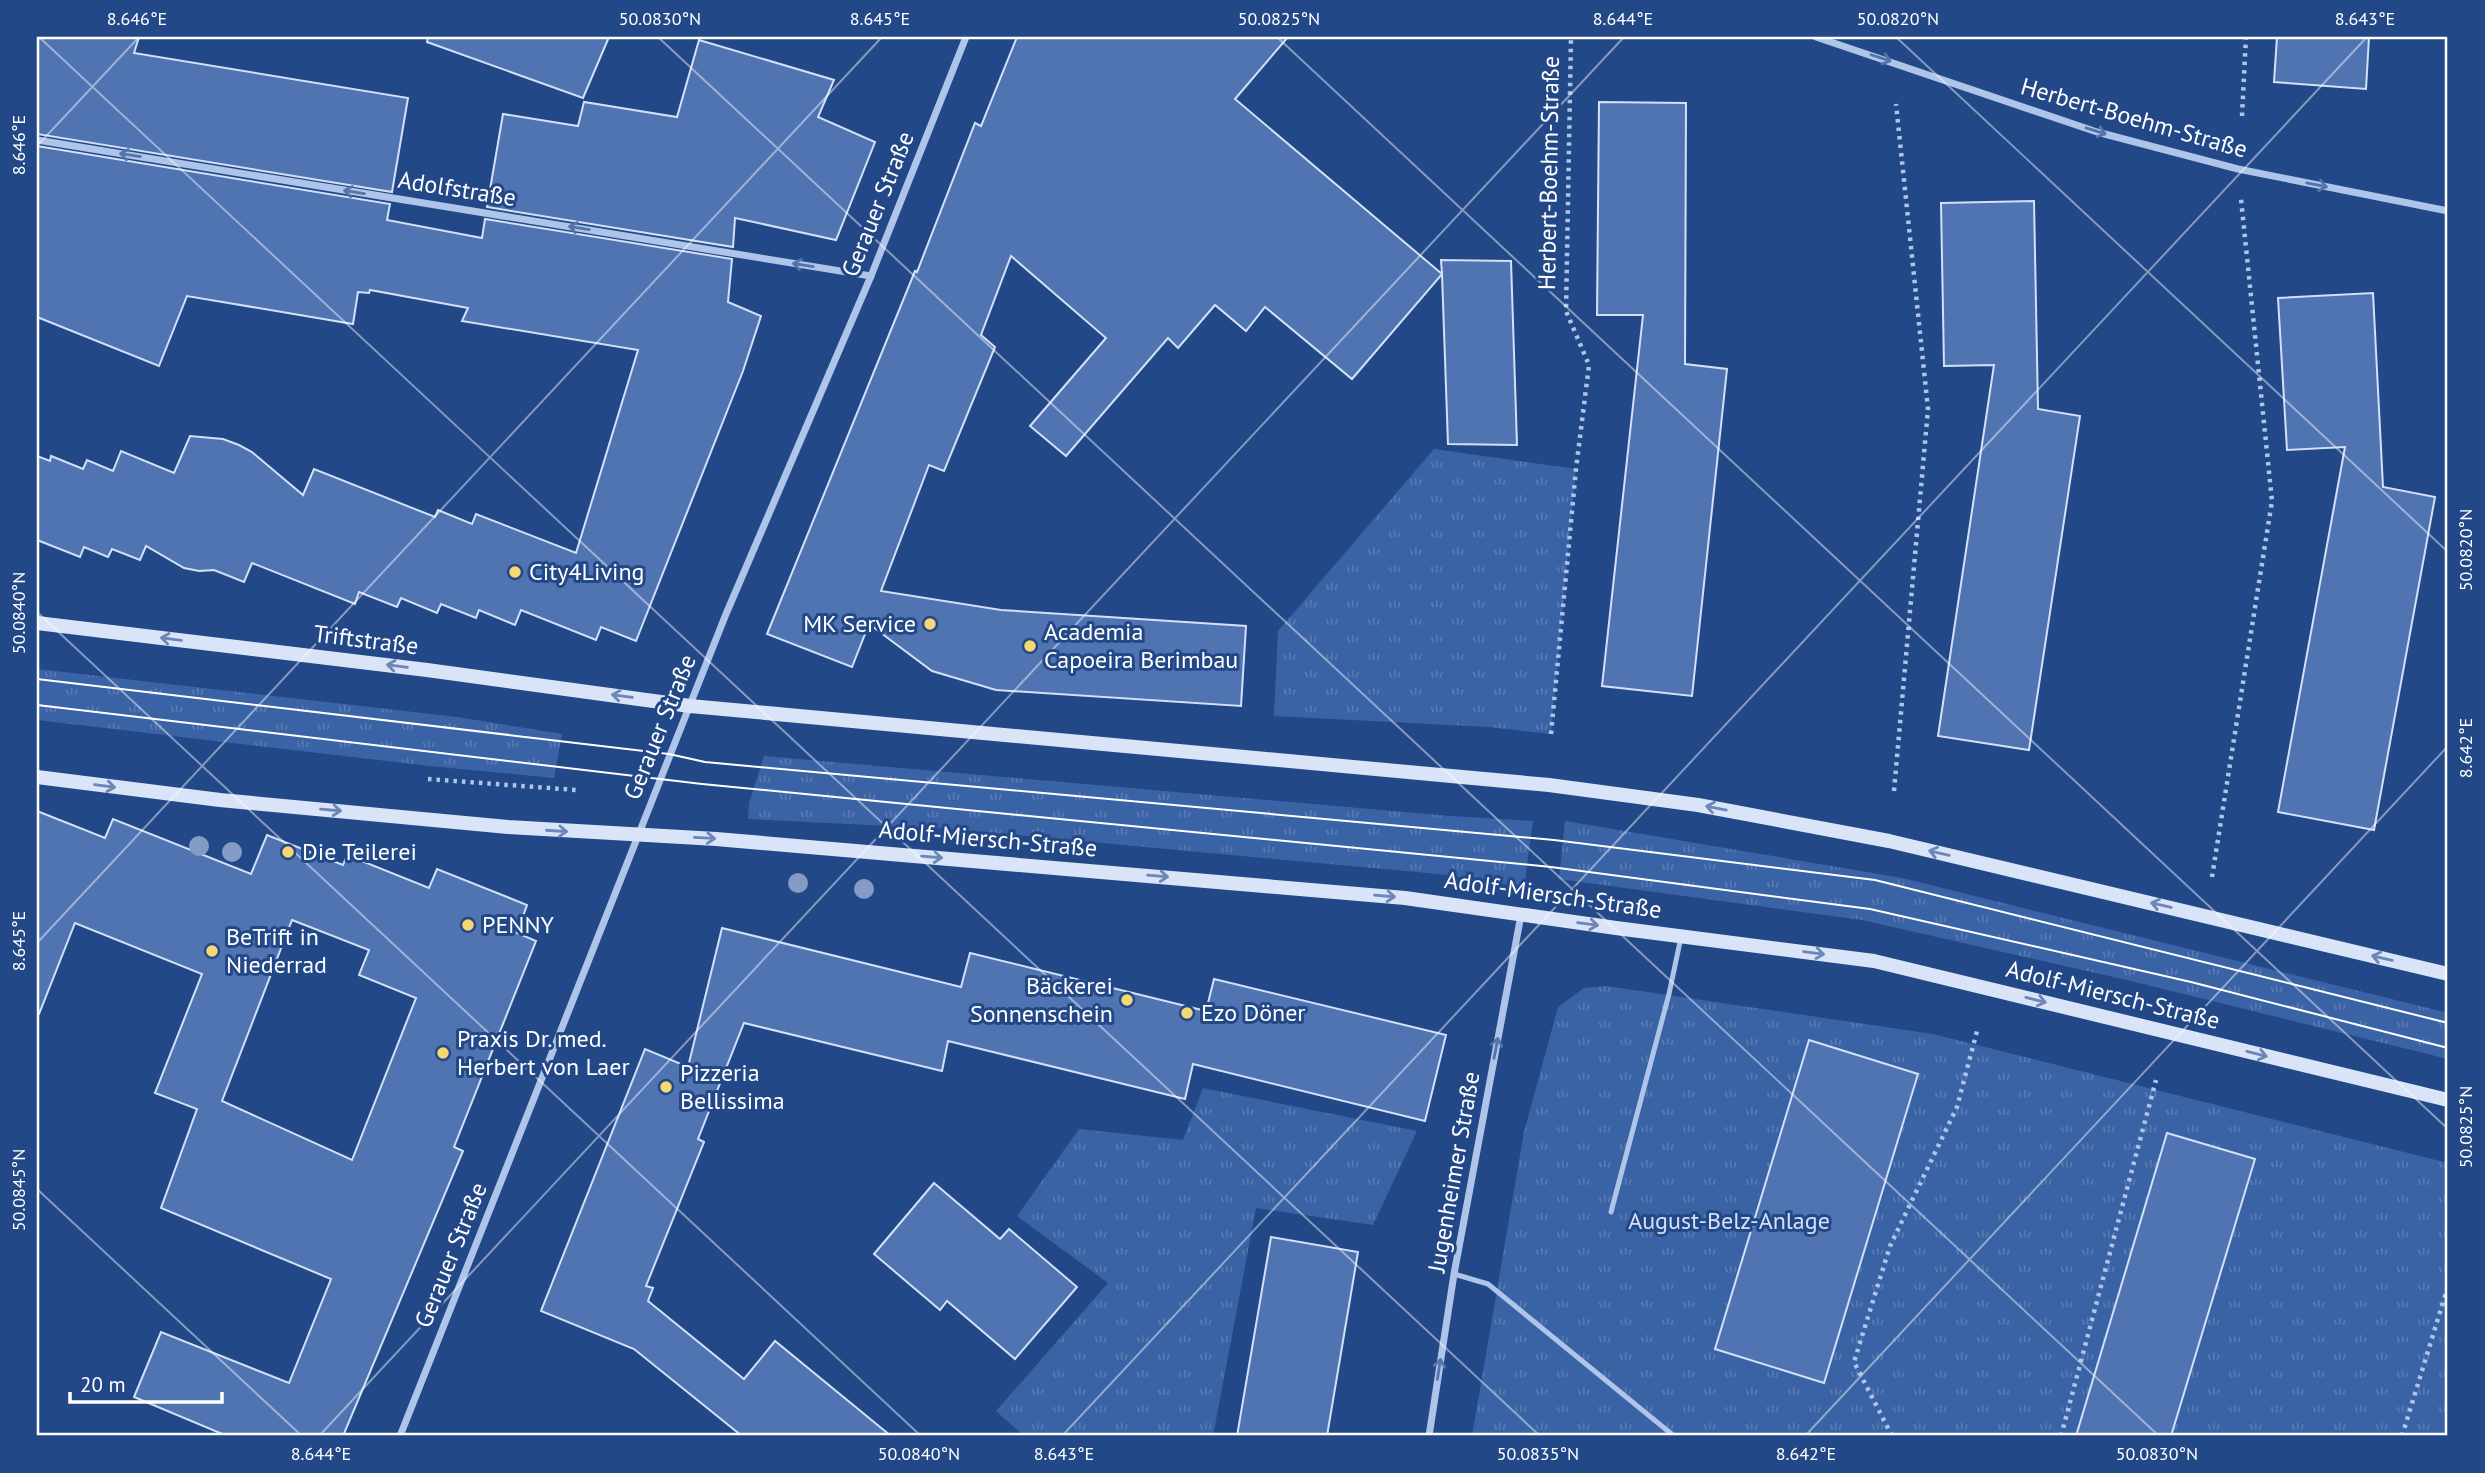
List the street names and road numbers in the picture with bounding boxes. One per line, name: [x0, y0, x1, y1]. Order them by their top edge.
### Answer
street label: Herbert-Boehm-Straße: [1531, 56, 1566, 290]
street label: Herbert-Boehm-Straße: [2017, 70, 2251, 165]
street label: Gerauer Straße: [834, 127, 921, 281]
street label: Adolfstraße: [396, 164, 518, 213]
street label: Triftstraße: [312, 618, 420, 661]
street label: Gerauer Straße: [616, 650, 703, 804]
street label: Adolf-Miersch-Straße: [878, 814, 1098, 863]
street label: Adolf-Miersch-Straße: [1443, 864, 1664, 925]
street label: Adolf-Miersch-Straße: [2003, 953, 2223, 1036]
street label: Jugenheimer Straße: [1420, 1069, 1486, 1276]
street label: Gerauer Straße: [407, 1178, 494, 1332]

